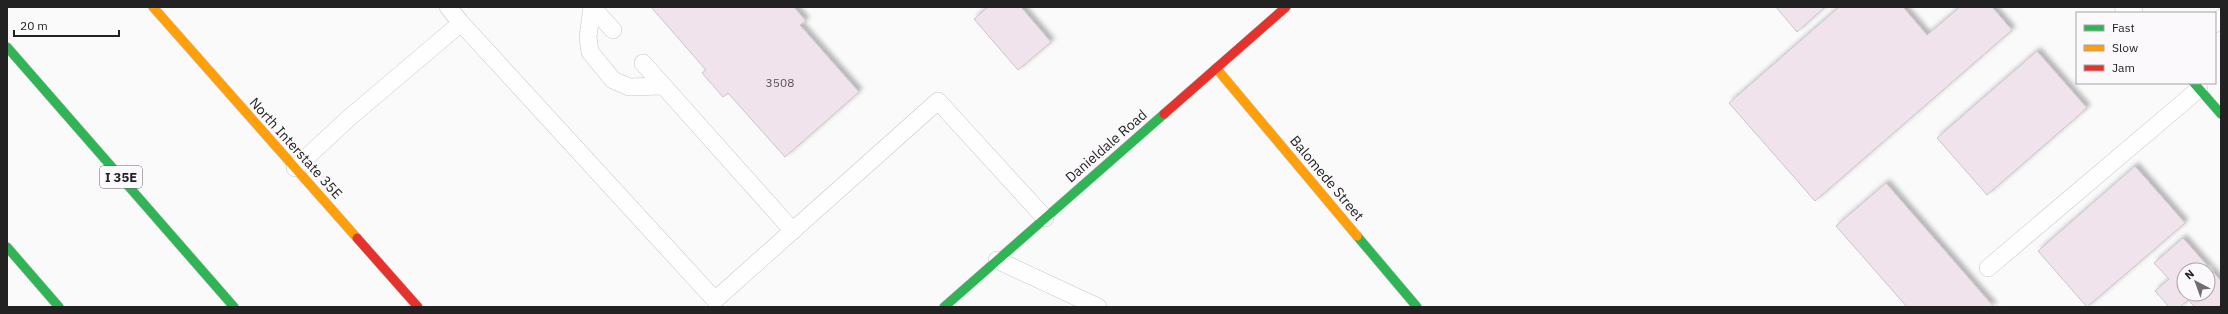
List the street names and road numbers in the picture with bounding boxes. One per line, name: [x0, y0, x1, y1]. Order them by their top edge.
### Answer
street label: North Interstate 35E: [246, 94, 346, 202]
street label: Danieldale Road: [1061, 106, 1151, 186]
street label: Balomede Street: [1286, 132, 1368, 224]
road number: I 35E: [100, 166, 142, 188]

